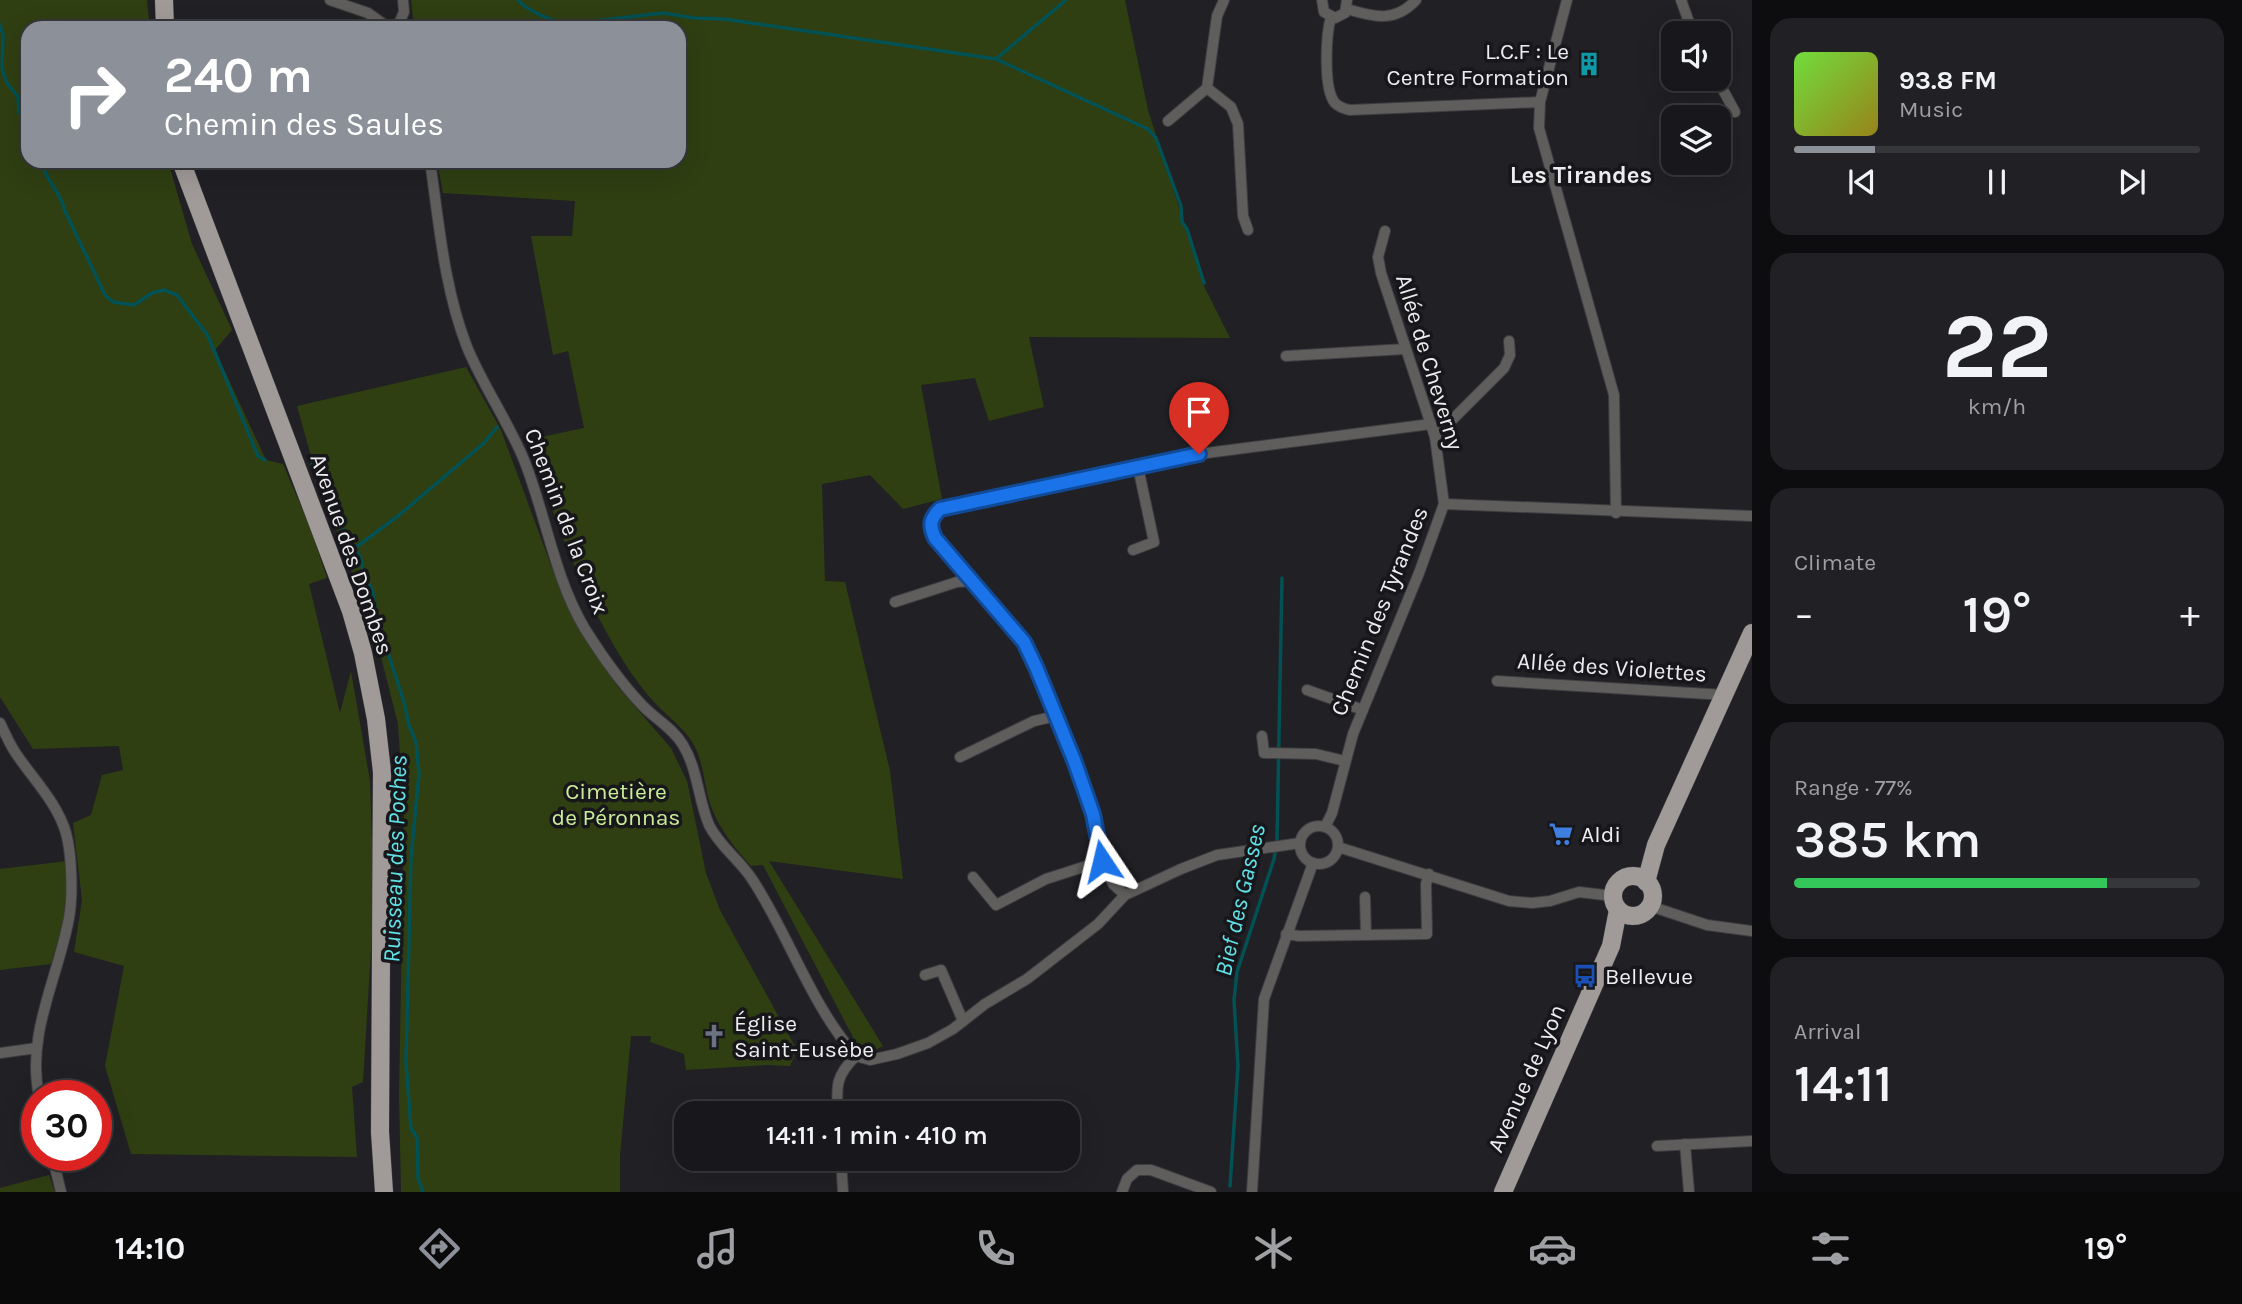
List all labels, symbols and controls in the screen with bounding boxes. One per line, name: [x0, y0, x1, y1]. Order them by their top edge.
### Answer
map controls: [1661, 21, 1731, 175]
button: sound: [1661, 21, 1731, 91]
place label: L.C.F : Le Centre Formation: [1387, 38, 1569, 91]
text: 240 m: [164, 47, 313, 104]
icon: right: [49, 49, 140, 140]
building icon: L.C.F : Le Centre Formation: [1575, 50, 1603, 78]
text: 93.8 FM: [1899, 65, 1997, 96]
text: Music: [1899, 96, 1963, 123]
button: layers: [1661, 105, 1731, 175]
text: Chemin des Saules: [164, 106, 444, 143]
district label: Les Tirandes: [1510, 161, 1652, 189]
icon: previous: [1843, 163, 1881, 201]
icon: pause: [1978, 163, 2016, 201]
icon: next: [2113, 163, 2151, 201]
street label: Allée de Cheverny: [1390, 271, 1469, 453]
text: 22: [1942, 294, 2052, 400]
pin: [1169, 382, 1229, 454]
icon: arrive: [1180, 393, 1218, 431]
text: km/h: [1968, 393, 2026, 420]
street label: Chemin de la Croix: [519, 425, 614, 618]
street label: Avenue des Dombes: [304, 450, 399, 658]
street label: Chemin des Tyrandes: [1325, 503, 1434, 720]
text: Climate: [1794, 549, 1876, 576]
text: 19°: [1963, 584, 2031, 645]
text: −: [1794, 592, 1814, 637]
text: +: [2180, 592, 2200, 637]
street label: Allée des Violettes: [1516, 647, 1708, 688]
water label: Ruisseau des Poches: [377, 755, 413, 963]
text: Range · 77%: [1794, 774, 1913, 801]
park label: Cimetière de Péronnas: [552, 778, 680, 831]
text: 385 km: [1794, 809, 1982, 870]
supermarket icon: Aldi: [1547, 820, 1575, 848]
water label: Bief des Gasses: [1209, 821, 1271, 979]
place label: Aldi: [1581, 821, 1621, 848]
position arrow: [1065, 824, 1139, 898]
bus stop icon: Bellevue: [1571, 962, 1599, 990]
place label: Bellevue: [1605, 963, 1693, 990]
street label: Avenue de Lyon: [1482, 1000, 1571, 1156]
place label: Église Saint-Eusèbe: [734, 1010, 874, 1063]
text: Arrival: [1794, 1018, 1861, 1045]
church icon: Église Saint-Eusèbe: [700, 1022, 728, 1050]
text: 14:11: [1794, 1053, 1892, 1114]
speed limit sign: 30: [21, 1080, 112, 1171]
text: 14:11 · 1 min · 410 m: [766, 1120, 988, 1151]
icon: directions: [415, 1224, 464, 1273]
icon: music: [693, 1224, 742, 1273]
icon: phone: [971, 1224, 1020, 1273]
icon: climate: [1249, 1224, 1298, 1273]
icon: car: [1528, 1224, 1577, 1273]
icon: filters: [1806, 1224, 1855, 1273]
text: 14:10: [115, 1230, 185, 1267]
text: 19°: [2084, 1230, 2127, 1267]

